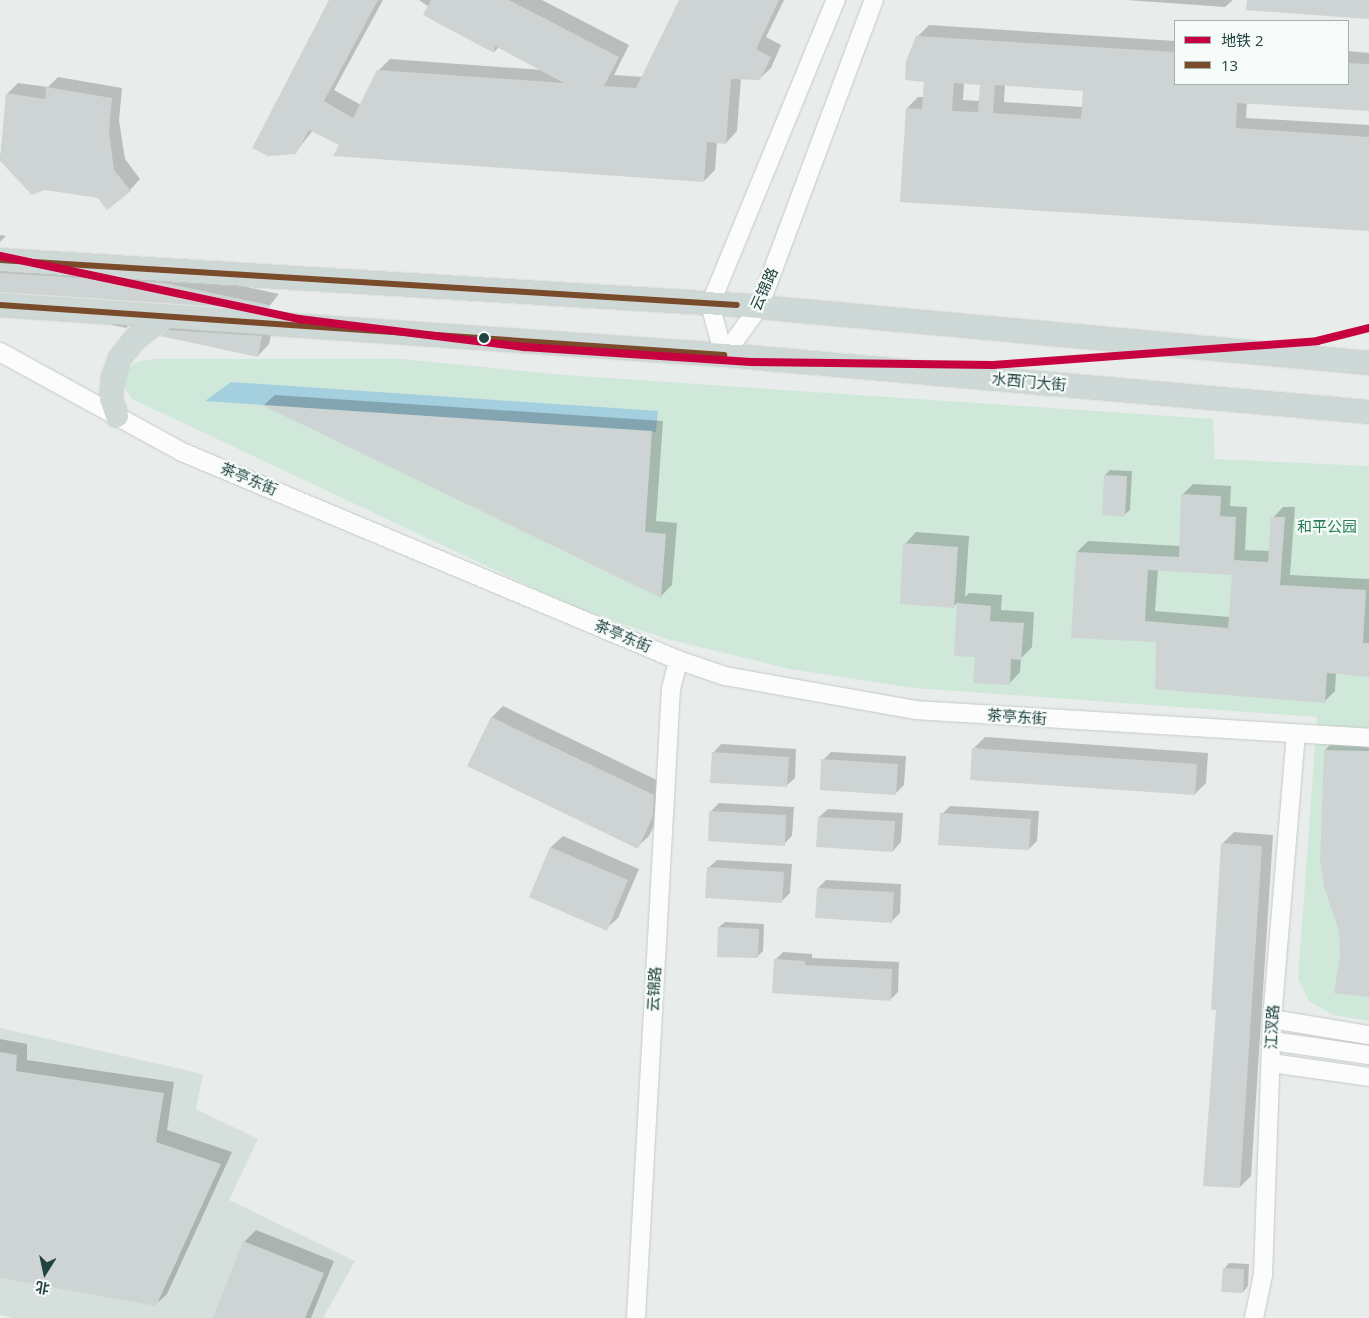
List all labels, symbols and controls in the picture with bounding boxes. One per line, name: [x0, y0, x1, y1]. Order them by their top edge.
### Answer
legend: [1174, 20, 1349, 85]
text: 地铁 2: [1221, 30, 1263, 50]
text: 13: [1221, 55, 1238, 75]
street label: 云锦路: [747, 265, 781, 313]
unlabelled marker: [479, 333, 489, 343]
street label: 水西门大街: [991, 370, 1067, 394]
street label: 茶亭东街: [218, 459, 280, 499]
park label: 和平公园: [1297, 518, 1357, 536]
street label: 茶亭东街: [592, 616, 654, 656]
street label: 茶亭东街: [986, 706, 1048, 728]
street label: 云锦路: [644, 966, 664, 1012]
street label: 江汊路: [1262, 1004, 1282, 1050]
north arrow: [20, 1248, 70, 1298]
text: 北: [34, 1278, 51, 1299]

